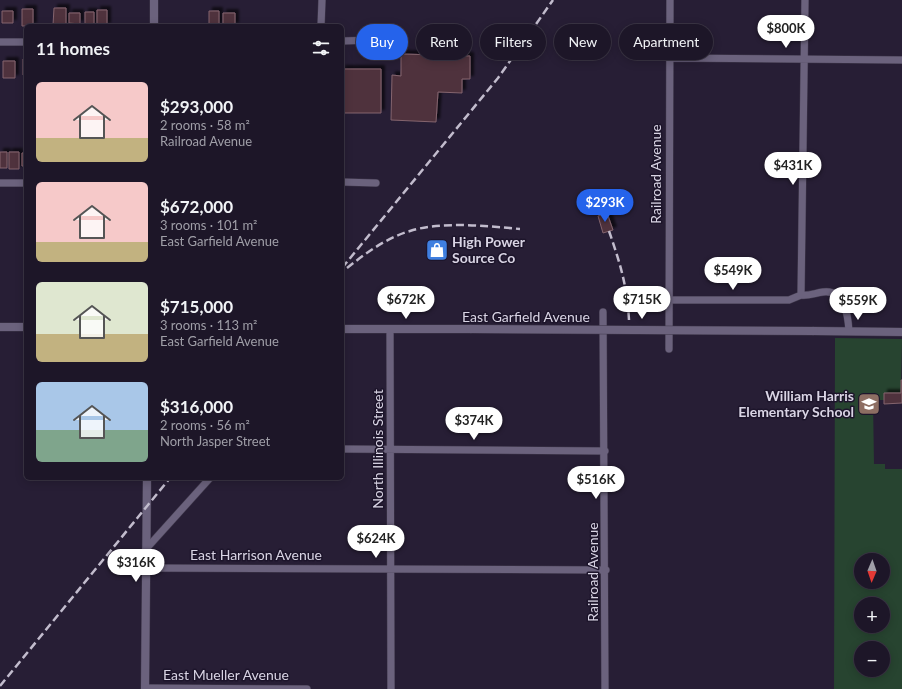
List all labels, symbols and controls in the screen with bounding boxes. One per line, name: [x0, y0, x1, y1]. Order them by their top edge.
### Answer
pin: $800K: [758, 15, 814, 49]
text: $800K: [766, 20, 806, 36]
chip: Buy: [356, 24, 408, 60]
chip: Rent: [416, 24, 472, 60]
chip: Filters: [480, 24, 546, 60]
chip: New: [554, 24, 611, 60]
chip: Apartment: [619, 24, 713, 60]
icon: filters: [310, 37, 332, 59]
text: 11 homes: [36, 38, 110, 59]
text: $293,000: [160, 96, 233, 117]
icon: home: [68, 98, 116, 146]
text: 2 rooms · 58 m²: [160, 117, 250, 133]
street label: Railroad Avenue: [647, 124, 664, 224]
text: Railroad Avenue: [160, 133, 252, 149]
pin: $431K: [765, 152, 821, 186]
text: $431K: [773, 157, 813, 173]
pin: $293K: [577, 189, 633, 223]
text: $293K: [585, 194, 625, 210]
text: $672,000: [160, 196, 233, 217]
icon: home: [68, 198, 116, 246]
text: 3 rooms · 101 m²: [160, 217, 257, 233]
text: East Garfield Avenue: [160, 233, 279, 249]
place label: High Power Source Co: [452, 233, 526, 266]
shop icon: High Power Source Co: [424, 237, 450, 263]
pin: $549K: [705, 257, 761, 291]
text: $549K: [713, 262, 753, 278]
pin: $672K: [378, 286, 434, 320]
pin: $715K: [614, 286, 670, 320]
pin: $559K: [830, 287, 886, 321]
text: $672K: [386, 291, 426, 307]
text: $715K: [622, 291, 662, 307]
text: $559K: [838, 292, 878, 308]
text: $715,000: [160, 296, 233, 317]
icon: home: [68, 298, 116, 346]
street label: East Garfield Avenue: [462, 308, 590, 325]
text: 3 rooms · 113 m²: [160, 317, 257, 333]
text: East Garfield Avenue: [160, 333, 279, 349]
place label: William Harris Elementary School: [738, 387, 854, 420]
street label: North Illinois Street: [369, 389, 386, 509]
school or university icon: William Harris Elementary School: [856, 391, 882, 417]
text: $316,000: [160, 396, 233, 417]
icon: home: [68, 398, 116, 446]
pin: $374K: [446, 407, 502, 441]
text: $374K: [454, 412, 494, 428]
text: 2 rooms · 56 m²: [160, 417, 250, 433]
text: North Jasper Street: [160, 433, 270, 449]
pin: $516K: [568, 466, 624, 500]
text: $516K: [576, 471, 616, 487]
street label: Railroad Avenue: [584, 522, 601, 622]
pin: $624K: [348, 525, 404, 559]
text: $624K: [356, 530, 396, 546]
street label: East Harrison Avenue: [190, 546, 322, 563]
pin: $316K: [108, 549, 164, 583]
north arrow: [854, 553, 890, 589]
map controls: [854, 553, 890, 677]
text: $316K: [116, 554, 156, 570]
button: +: [854, 597, 890, 633]
button: −: [854, 641, 890, 677]
street label: East Mueller Avenue: [163, 666, 289, 683]

